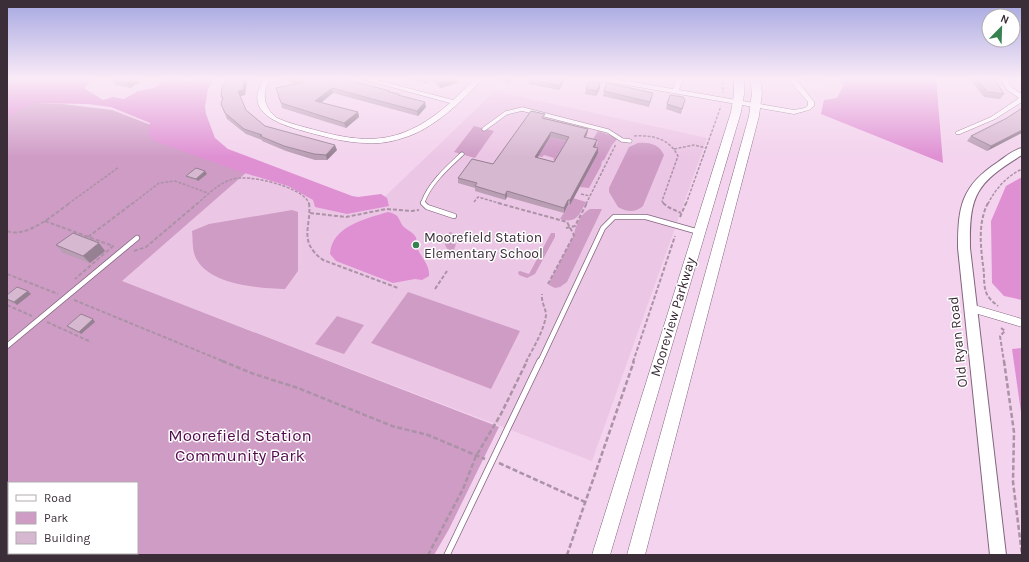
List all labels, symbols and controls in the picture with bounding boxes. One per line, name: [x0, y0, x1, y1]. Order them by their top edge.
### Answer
north arrow: [981, 8, 1021, 48]
text: N: [999, 12, 1011, 27]
place label: Moorefield Station Elementary School: [424, 229, 543, 262]
marker: Moorefield Station Elementary School: [411, 240, 421, 250]
street label: Mooreview Parkway: [647, 255, 699, 379]
street label: Old Ryan Road: [945, 296, 971, 388]
park label: Moorefield Station Community Park: [168, 425, 312, 465]
legend: [8, 482, 138, 554]
text: Road: [44, 491, 72, 505]
text: Park: [44, 511, 69, 525]
text: Building: [44, 531, 91, 545]

